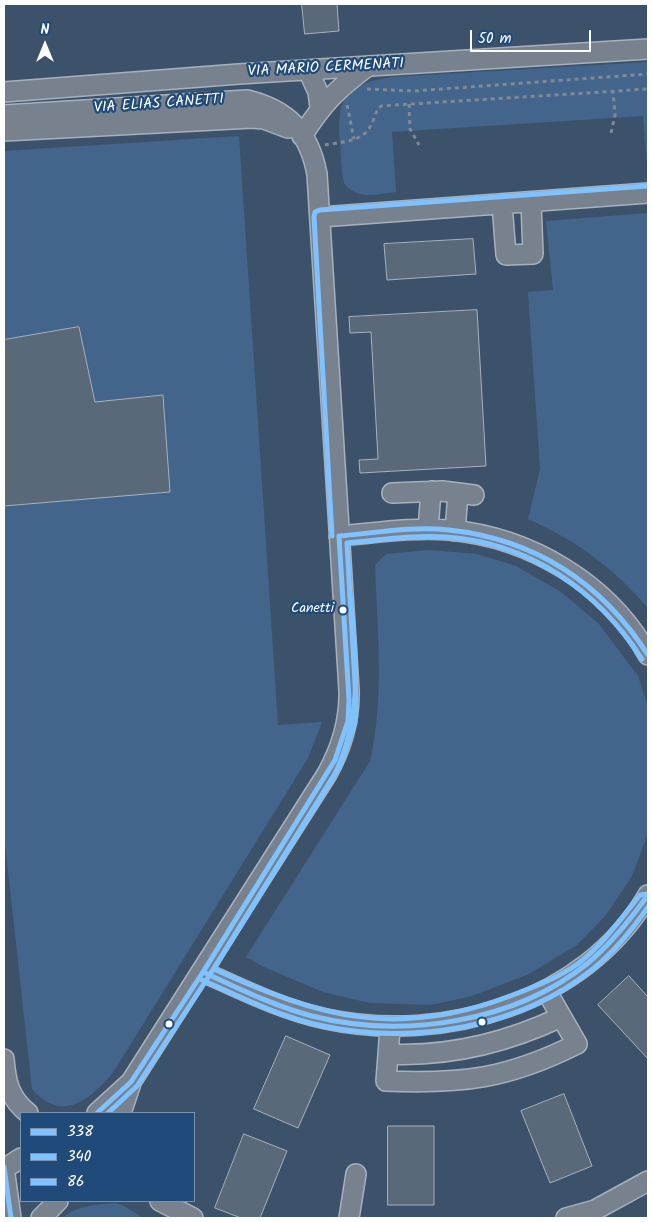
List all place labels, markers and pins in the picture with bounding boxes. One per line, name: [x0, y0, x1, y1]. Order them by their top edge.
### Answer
place label: Canetti: [291, 602, 334, 618]
marker: Canetti: [338, 605, 348, 615]
unlabelled marker: [477, 1017, 487, 1027]
unlabelled marker: [164, 1019, 174, 1029]

